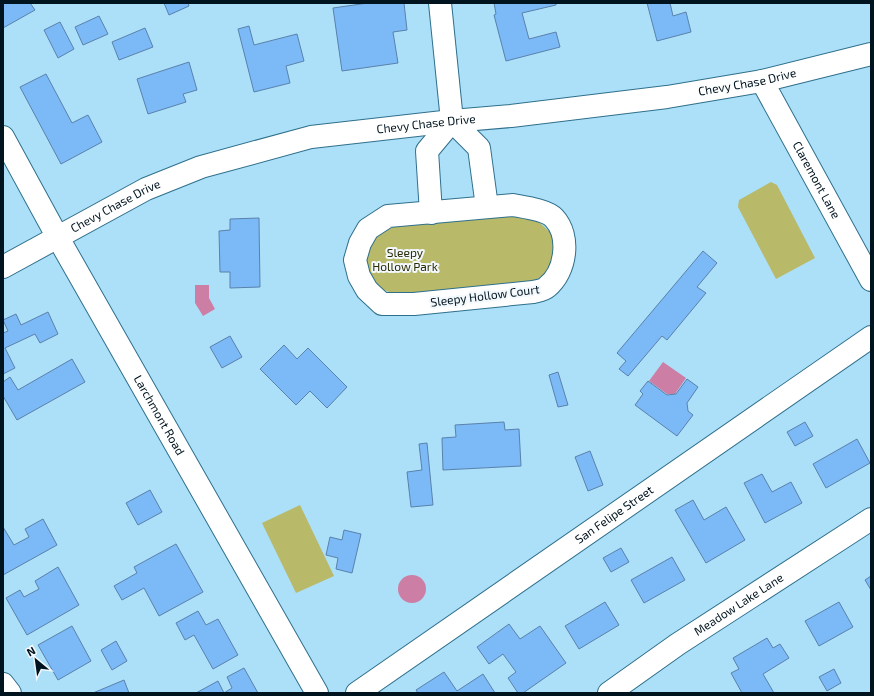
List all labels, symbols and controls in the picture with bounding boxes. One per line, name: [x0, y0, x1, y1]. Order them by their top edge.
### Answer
street label: Chevy Chase Drive: [697, 65, 797, 98]
street label: Chevy Chase Drive: [376, 111, 476, 136]
street label: Claremont Lane: [790, 139, 844, 221]
street label: Chevy Chase Drive: [68, 176, 162, 235]
park label: Sleepy Hollow Park: [372, 245, 438, 273]
street label: Sleepy Hollow Court: [430, 281, 541, 309]
street label: Larchmont Road: [132, 372, 188, 457]
street label: San Felipe Street: [572, 482, 656, 546]
street label: Meadow Lake Lane: [691, 570, 786, 638]
north arrow: [16, 640, 56, 680]
text: N: [24, 643, 38, 658]

